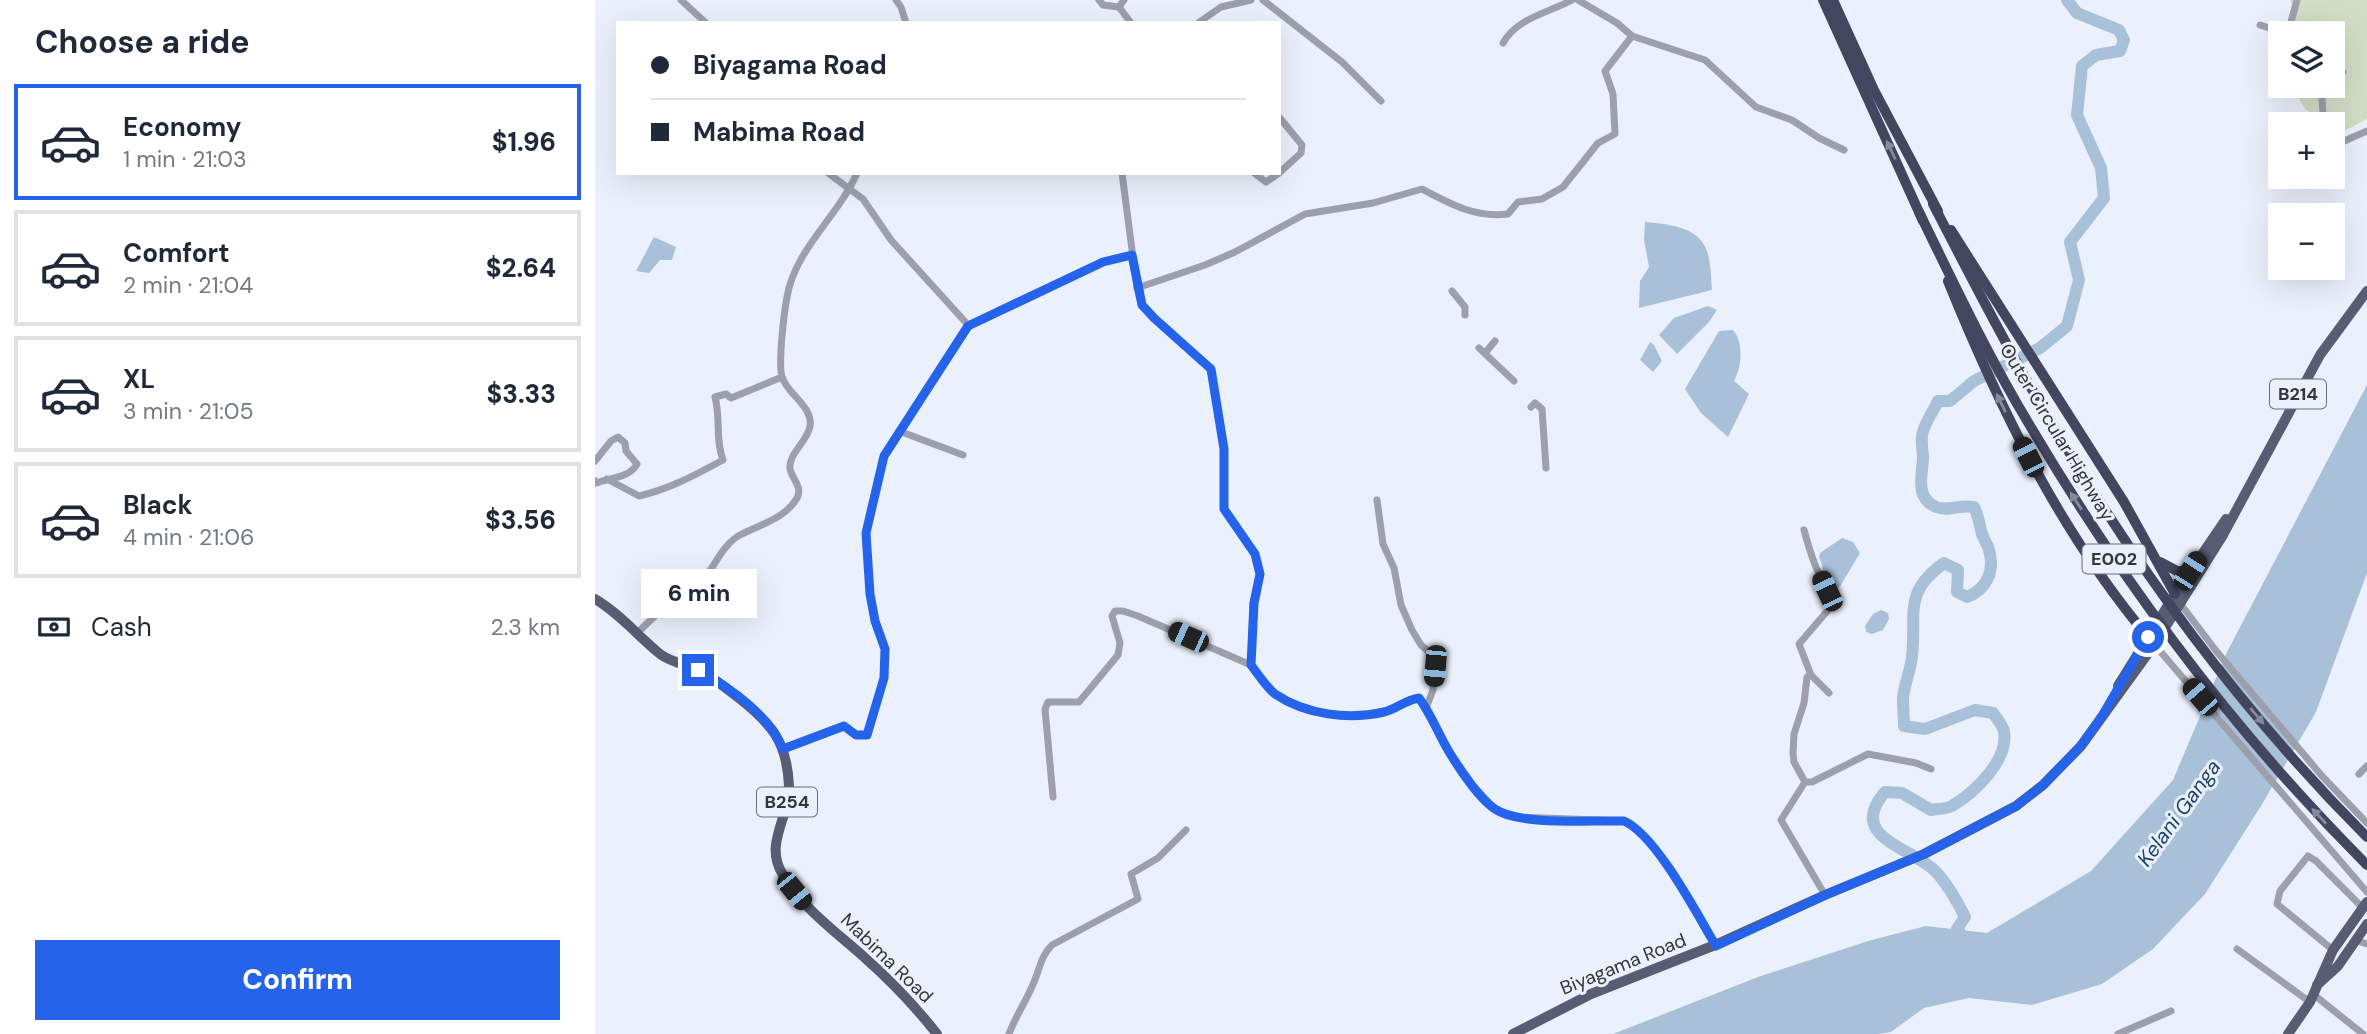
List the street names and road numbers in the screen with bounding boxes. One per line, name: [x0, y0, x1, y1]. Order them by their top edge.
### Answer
street label: Outer Circular Highway: [1994, 339, 2120, 526]
road number: B214: [2270, 380, 2326, 408]
road number: E002: [2083, 544, 2145, 574]
road number: B254: [757, 788, 817, 816]
street label: Mabima Road: [835, 908, 939, 1008]
street label: Biyagama Road: [1556, 927, 1690, 1001]

